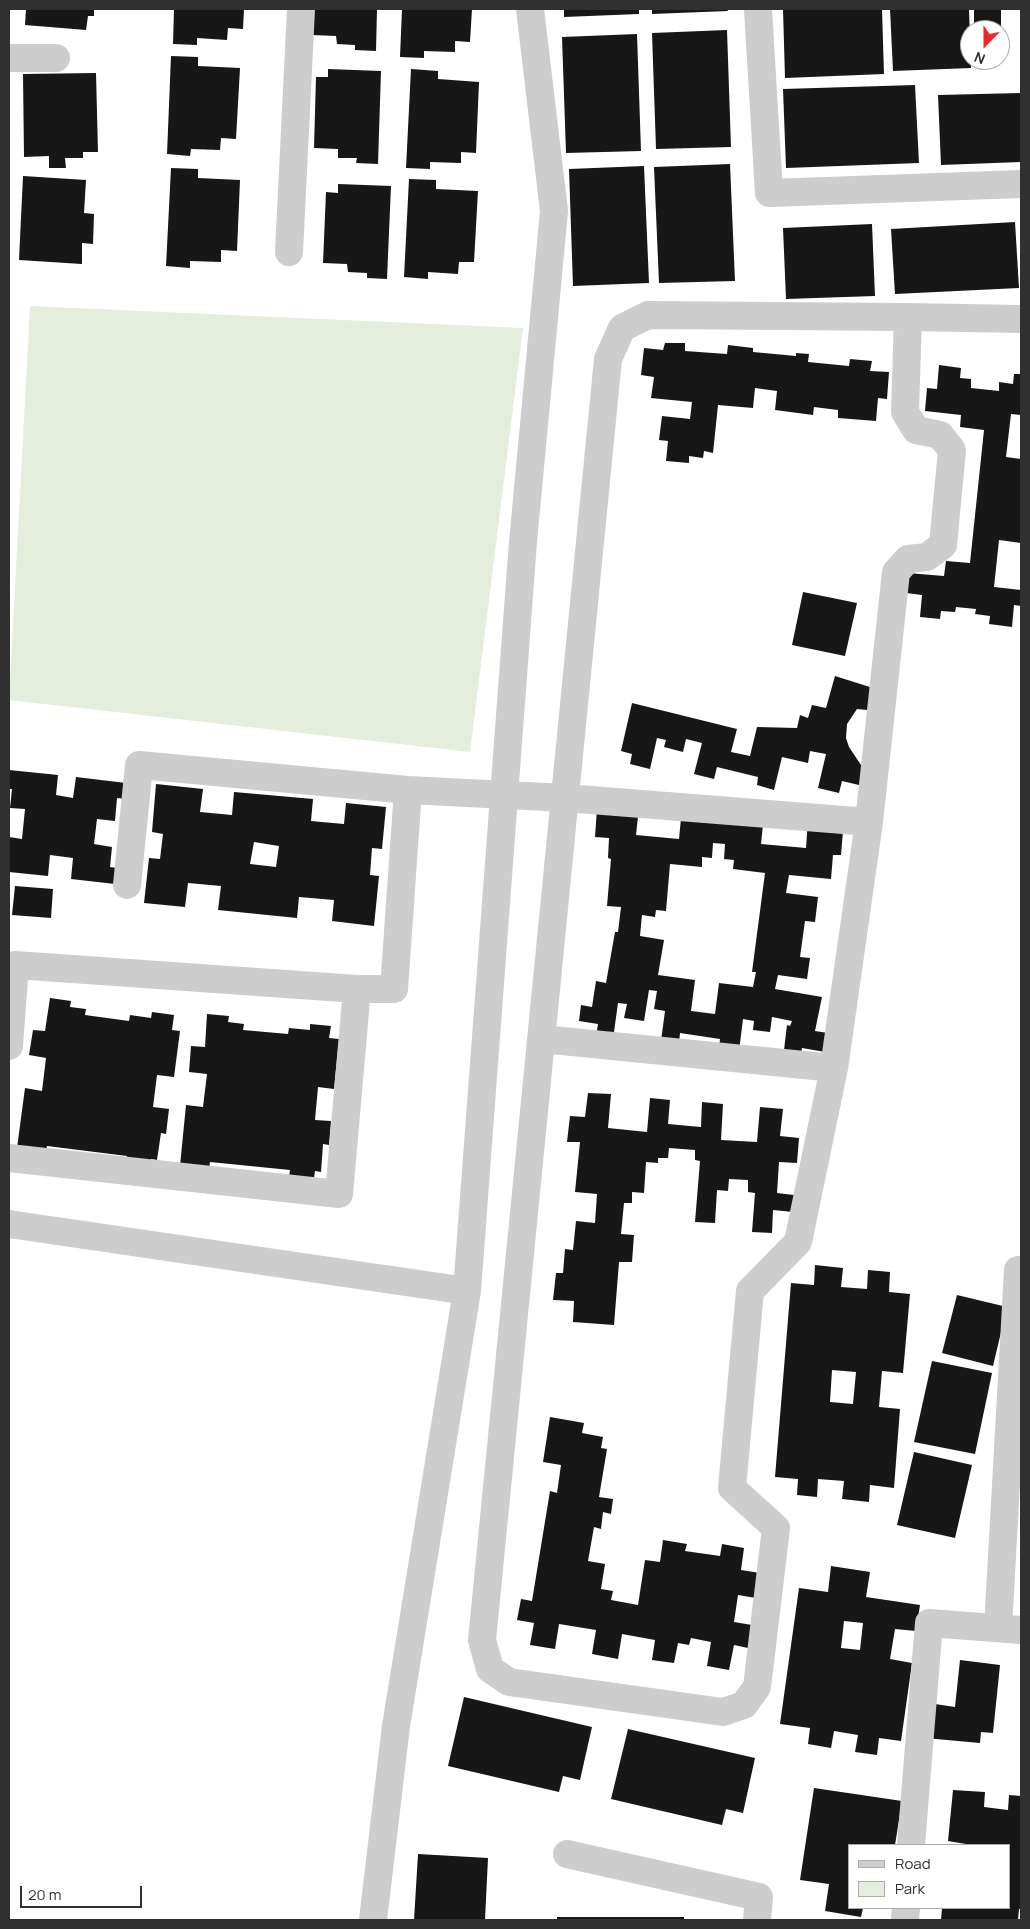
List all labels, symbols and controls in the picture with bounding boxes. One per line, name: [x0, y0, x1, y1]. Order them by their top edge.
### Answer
north arrow: [960, 20, 1010, 70]
text: N: [971, 48, 988, 69]
legend: [848, 1844, 1010, 1909]
text: Road: [895, 1853, 931, 1874]
scale bar: [22, 1876, 145, 1908]
text: Park: [895, 1878, 925, 1899]
text: 20 m: [28, 1884, 61, 1905]

